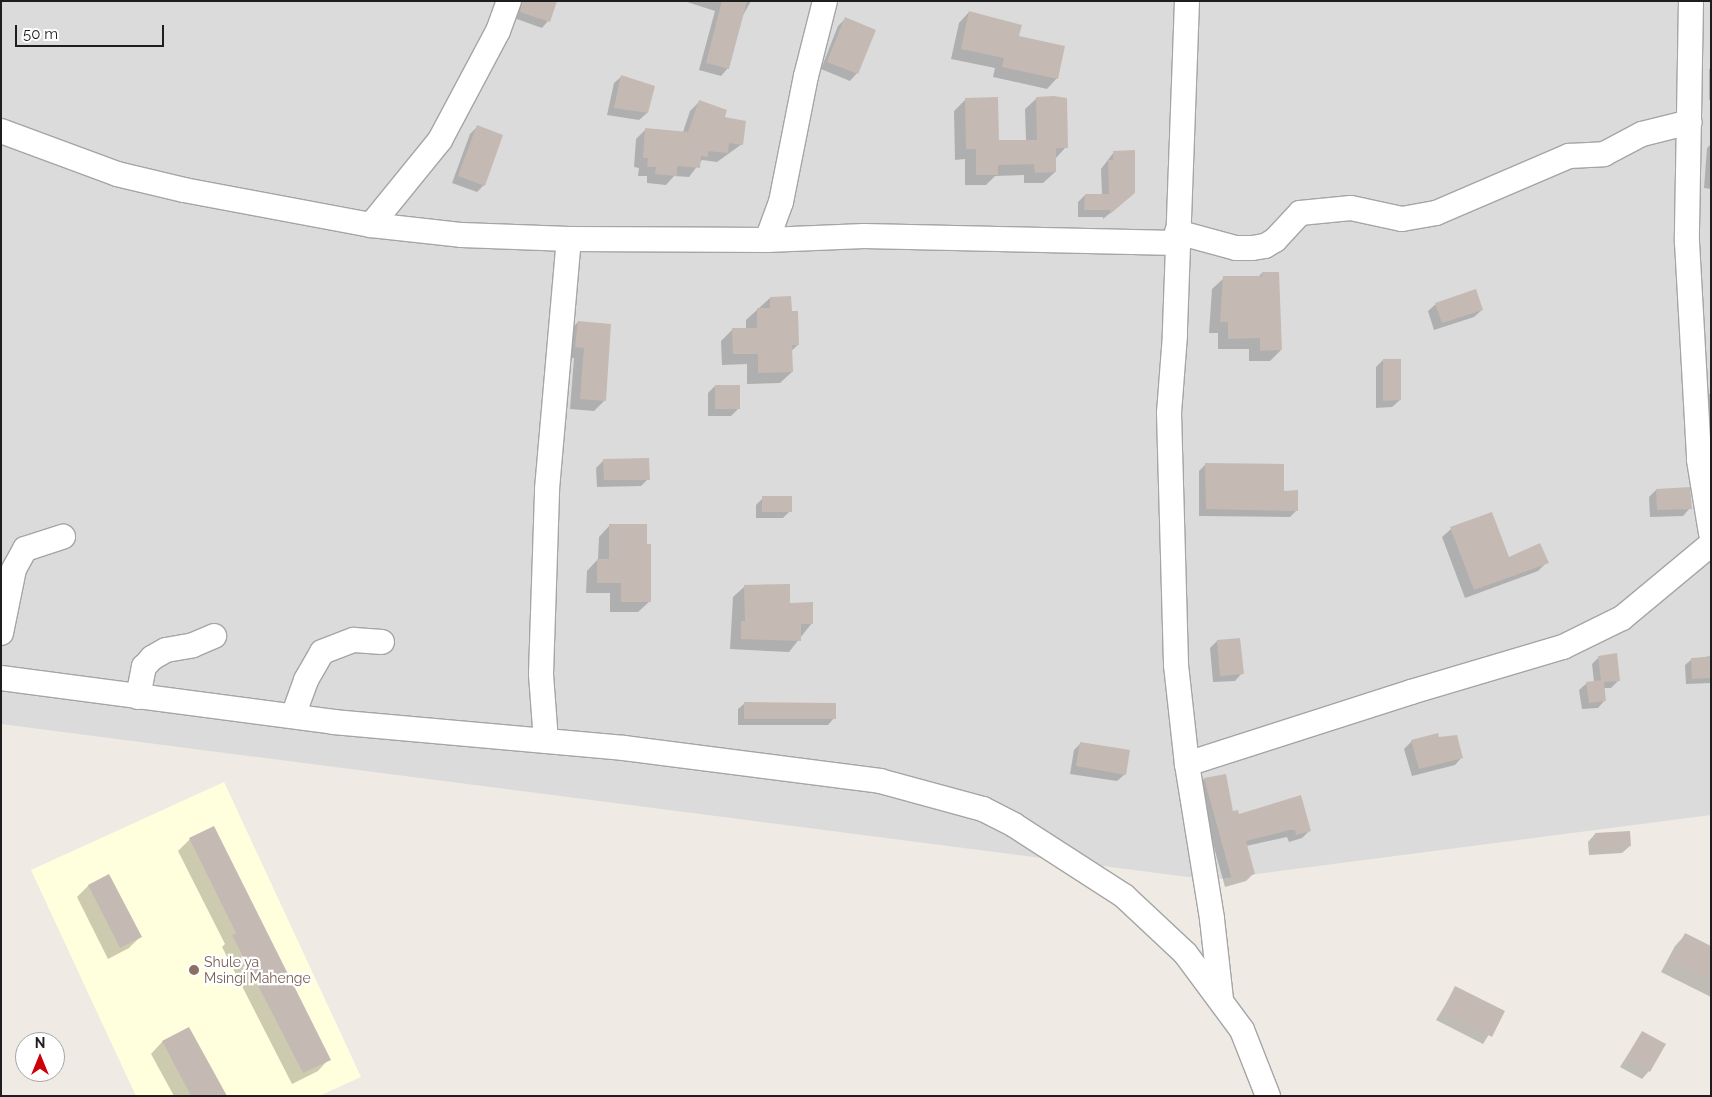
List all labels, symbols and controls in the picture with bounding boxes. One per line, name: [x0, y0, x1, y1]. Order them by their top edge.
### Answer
scale bar: [18, 15, 166, 47]
text: 50 m: [23, 25, 58, 43]
place label: Shule ya Msingi Mahenge: [204, 954, 311, 986]
marker: Shule ya Msingi Mahenge: [188, 964, 200, 976]
north arrow: [15, 1032, 65, 1082]
text: N: [35, 1035, 45, 1051]

